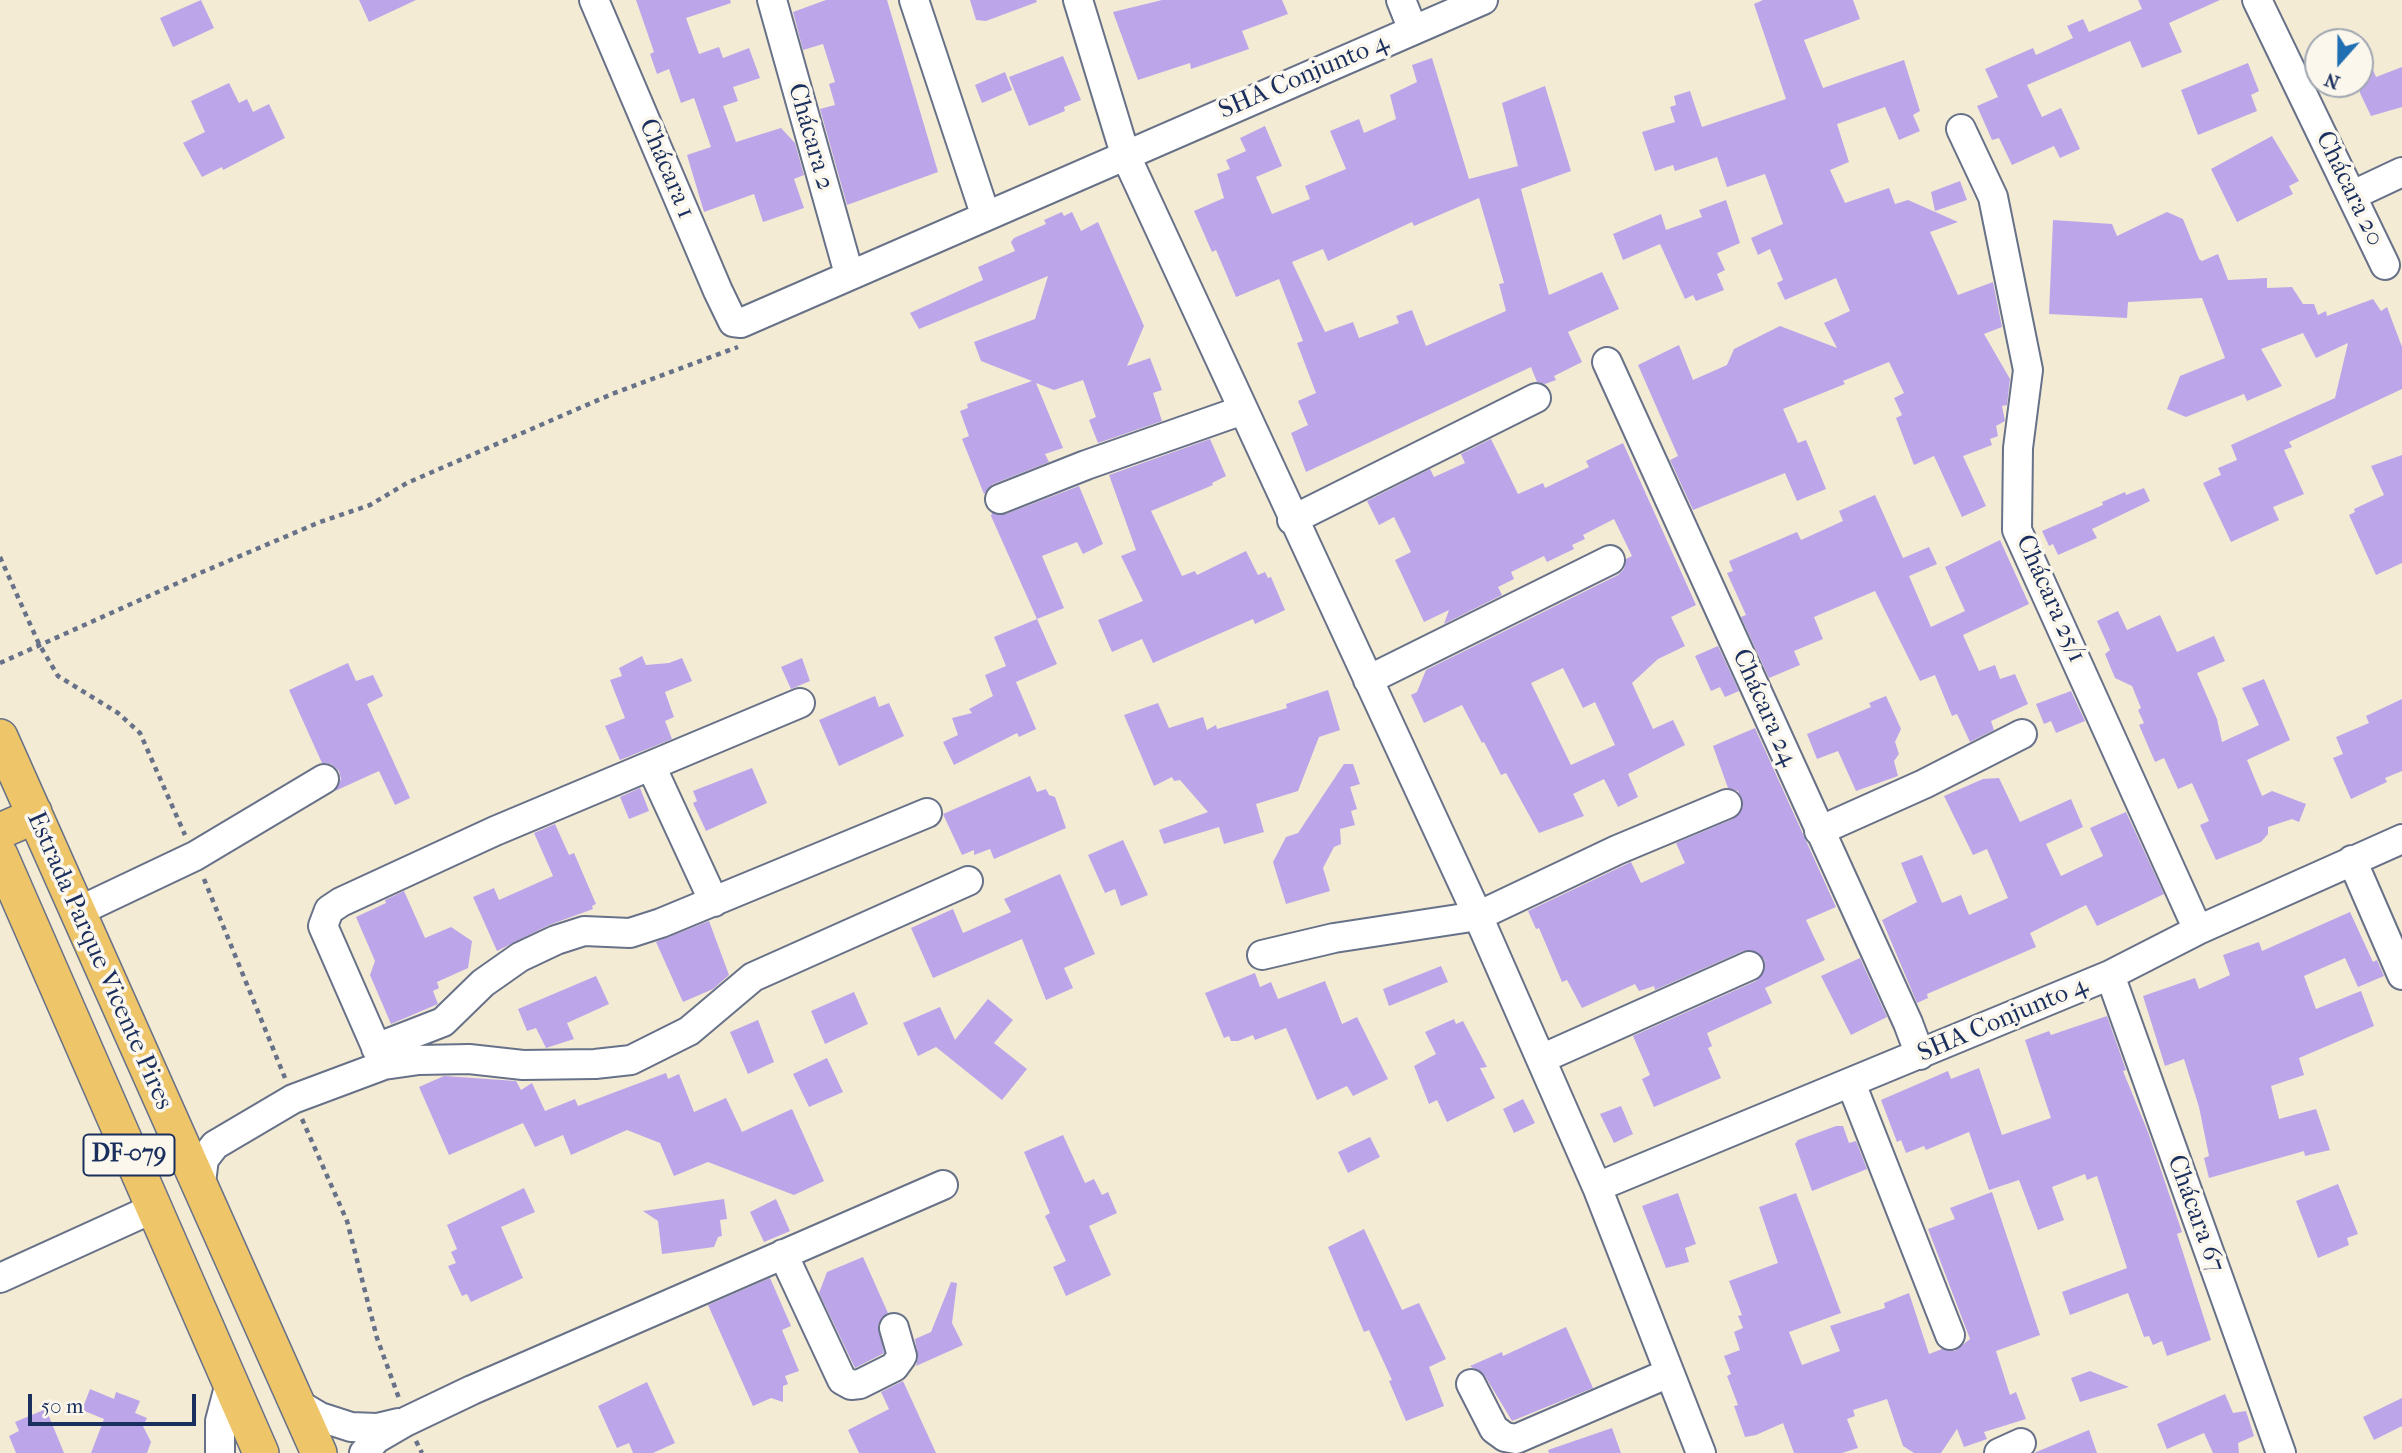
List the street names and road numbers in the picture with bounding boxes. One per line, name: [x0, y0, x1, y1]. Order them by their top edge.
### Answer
street label: SHA Conjunto 4: [1214, 27, 1394, 127]
street label: Chácara 2: [780, 80, 840, 194]
street label: Chácara 1: [631, 114, 701, 224]
street label: Chácara 20: [2308, 126, 2390, 252]
street label: Chácara 25/1: [2008, 530, 2092, 668]
street label: Chácara 24: [1724, 645, 1804, 771]
street label: Estrada Parque Vicente Pires: [19, 807, 179, 1115]
street label: SHA Conjunto 4: [1913, 970, 2093, 1070]
road number: DF-079: [83, 1134, 174, 1176]
street label: Chácara 67: [2159, 1151, 2231, 1277]

